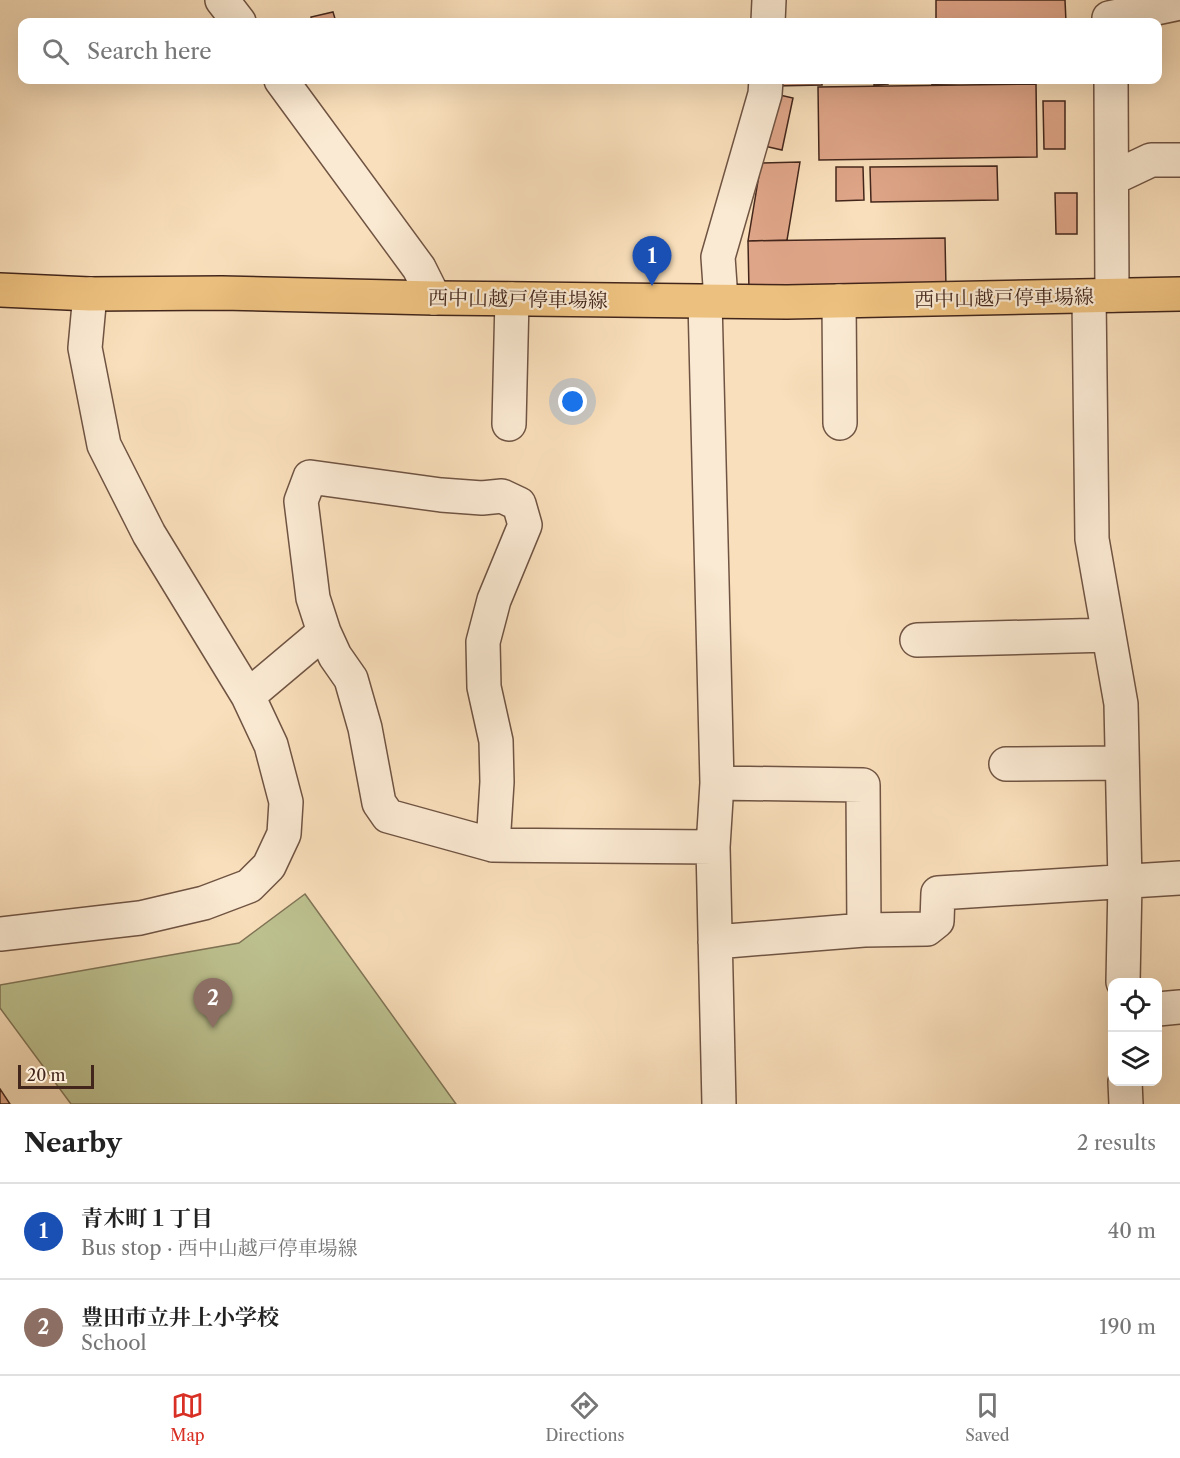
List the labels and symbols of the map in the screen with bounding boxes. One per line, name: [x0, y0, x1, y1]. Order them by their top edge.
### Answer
pin: 1: [632, 236, 672, 286]
street label: 西中山越戸停車場線: [914, 284, 1094, 312]
street label: 西中山越戸停車場線: [428, 285, 608, 313]
your location: [558, 387, 587, 416]
pin: 2: [194, 978, 232, 1028]
scale bar: [18, 1062, 94, 1090]

